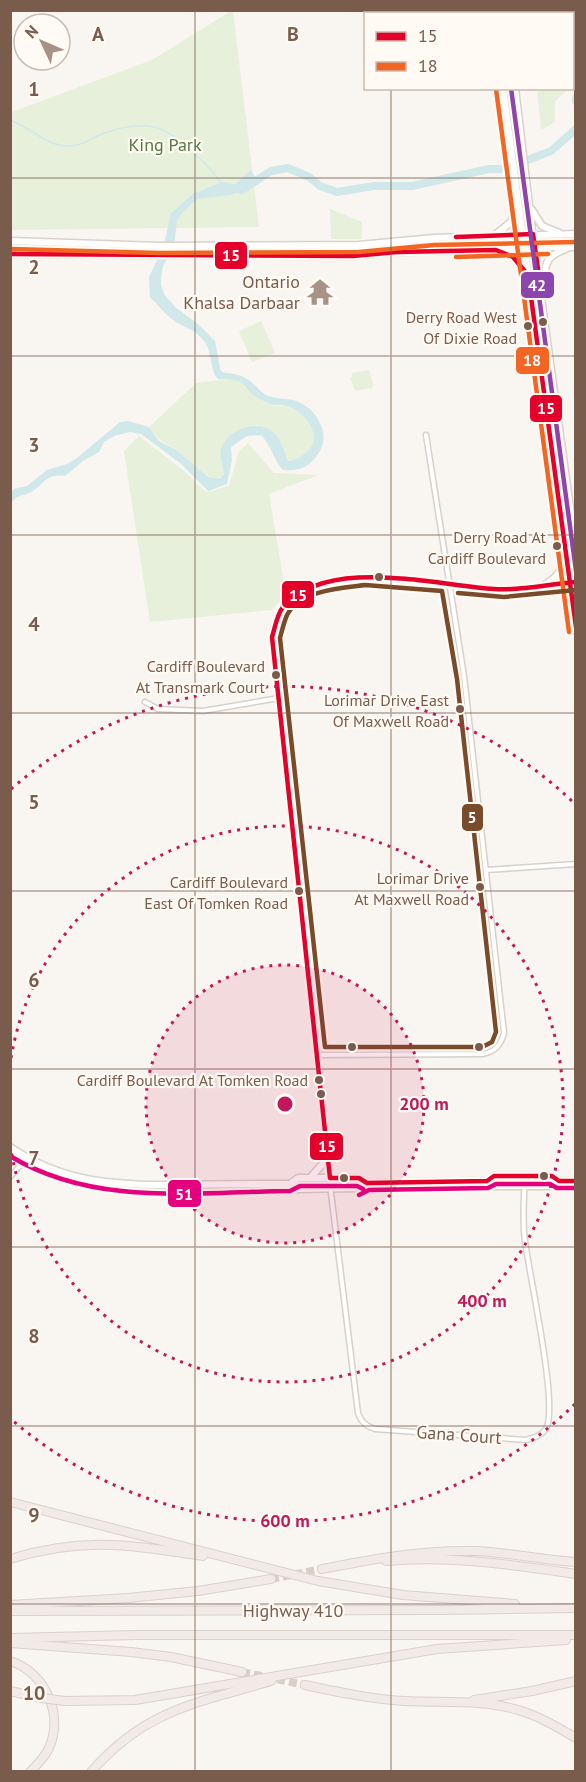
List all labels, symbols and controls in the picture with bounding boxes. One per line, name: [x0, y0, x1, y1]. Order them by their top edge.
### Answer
north arrow: [12, 12, 72, 72]
legend: [364, 12, 574, 90]
text: N: [20, 21, 42, 42]
text: A: [92, 21, 105, 47]
text: B: [287, 21, 299, 47]
text: 15: [418, 24, 438, 47]
text: 18: [418, 54, 438, 77]
text: 1: [28, 76, 40, 102]
park label: King Park: [128, 133, 202, 156]
line badge: 15: [214, 241, 248, 270]
text: 15: [222, 245, 240, 265]
text: 2: [28, 254, 40, 280]
place label: Ontario Khalsa Darbaar: [183, 270, 300, 314]
line badge: 42: [520, 271, 555, 299]
text: 42: [528, 275, 546, 295]
temple icon: Ontario Khalsa Darbaar: [305, 277, 335, 307]
place label: Derry Road West Of Dixie Road: [406, 307, 518, 348]
unlabelled marker: [537, 316, 549, 328]
marker: Derry Road West Of Dixie Road: [522, 320, 534, 332]
line badge: 18: [515, 346, 550, 375]
text: 18: [523, 350, 541, 370]
line badge: 15: [529, 394, 563, 423]
text: 15: [537, 398, 555, 418]
text: 3: [28, 432, 40, 458]
place label: Derry Road At Cardiff Boulevard: [428, 527, 547, 568]
marker: Derry Road At Cardiff Boulevard: [551, 540, 563, 552]
unlabelled marker: [373, 571, 385, 583]
line badge: 15: [281, 580, 315, 609]
text: 15: [289, 585, 307, 605]
text: 4: [28, 611, 40, 637]
place label: Cardiff Boulevard At Transmark Court: [136, 656, 266, 697]
marker: Cardiff Boulevard At Transmark Court: [270, 669, 282, 681]
place label: Lorimar Drive East Of Maxwell Road: [324, 690, 450, 731]
marker: Lorimar Drive East Of Maxwell Road: [454, 703, 466, 715]
text: 5: [28, 789, 40, 815]
line badge: 5: [461, 803, 484, 832]
text: 5: [467, 807, 477, 827]
place label: Lorimar Drive At Maxwell Road: [354, 868, 469, 909]
place label: Cardiff Boulevard East Of Tomken Road: [144, 872, 288, 913]
marker: Lorimar Drive At Maxwell Road: [474, 881, 486, 893]
marker: Cardiff Boulevard East Of Tomken Road: [293, 885, 305, 897]
text: 6: [28, 967, 40, 993]
unlabelled marker: [346, 1041, 358, 1053]
unlabelled marker: [473, 1041, 485, 1053]
place label: Cardiff Boulevard At Tomken Road: [77, 1070, 308, 1090]
marker: Cardiff Boulevard At Tomken Road: [313, 1074, 325, 1086]
unlabelled marker: [315, 1088, 327, 1100]
text: 200 m: [399, 1092, 449, 1115]
centre of rings: [275, 1094, 295, 1114]
line badge: 15: [309, 1132, 344, 1161]
text: 15: [318, 1136, 336, 1156]
text: 7: [28, 1145, 40, 1171]
unlabelled marker: [538, 1170, 550, 1182]
unlabelled marker: [338, 1172, 350, 1184]
line badge: 51: [167, 1179, 202, 1208]
text: 51: [175, 1184, 193, 1204]
text: 400 m: [457, 1289, 507, 1312]
text: 8: [28, 1323, 40, 1349]
street label: Gana Court: [416, 1420, 502, 1449]
text: 9: [28, 1502, 40, 1528]
text: 600 m: [260, 1509, 310, 1532]
street label: Highway 410: [243, 1599, 343, 1622]
text: 10: [23, 1680, 45, 1706]

